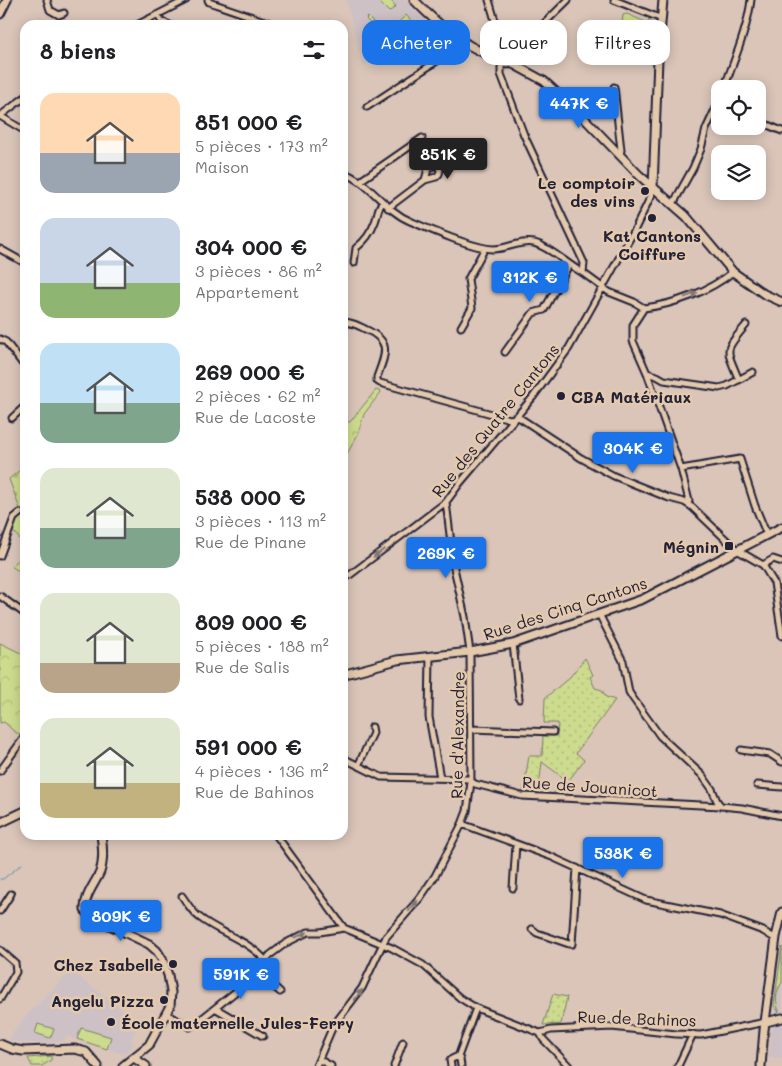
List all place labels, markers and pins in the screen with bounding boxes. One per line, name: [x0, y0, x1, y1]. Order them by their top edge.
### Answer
pin: 447K €: [538, 86, 620, 129]
pin: 851K €: [407, 138, 489, 180]
place label: Le comptoir des vins: [538, 172, 635, 211]
marker: Le comptoir des vins: [639, 185, 651, 197]
marker: Kat Cantons Coiffure: [646, 212, 658, 224]
place label: Kat Cantons Coiffure: [603, 225, 701, 264]
pin: 312K €: [489, 260, 571, 303]
place label: CBA Matériaux: [571, 386, 691, 407]
marker: CBA Matériaux: [555, 390, 567, 402]
pin: 304K €: [592, 432, 674, 474]
pin: 269K €: [405, 536, 487, 579]
place label: Mégnin: [663, 536, 719, 557]
marker: Mégnin: [723, 540, 735, 552]
pin: 538K €: [582, 836, 664, 879]
pin: 809K €: [80, 900, 162, 942]
place label: Chez Isabelle: [54, 954, 163, 975]
marker: Chez Isabelle: [167, 958, 179, 970]
pin: 591K €: [200, 958, 282, 1000]
place label: Angelu Pizza: [51, 990, 154, 1011]
marker: Angelu Pizza: [158, 994, 170, 1006]
place label: École maternelle Jules-Ferry: [121, 1012, 354, 1033]
marker: École maternelle Jules-Ferry: [105, 1016, 117, 1028]

